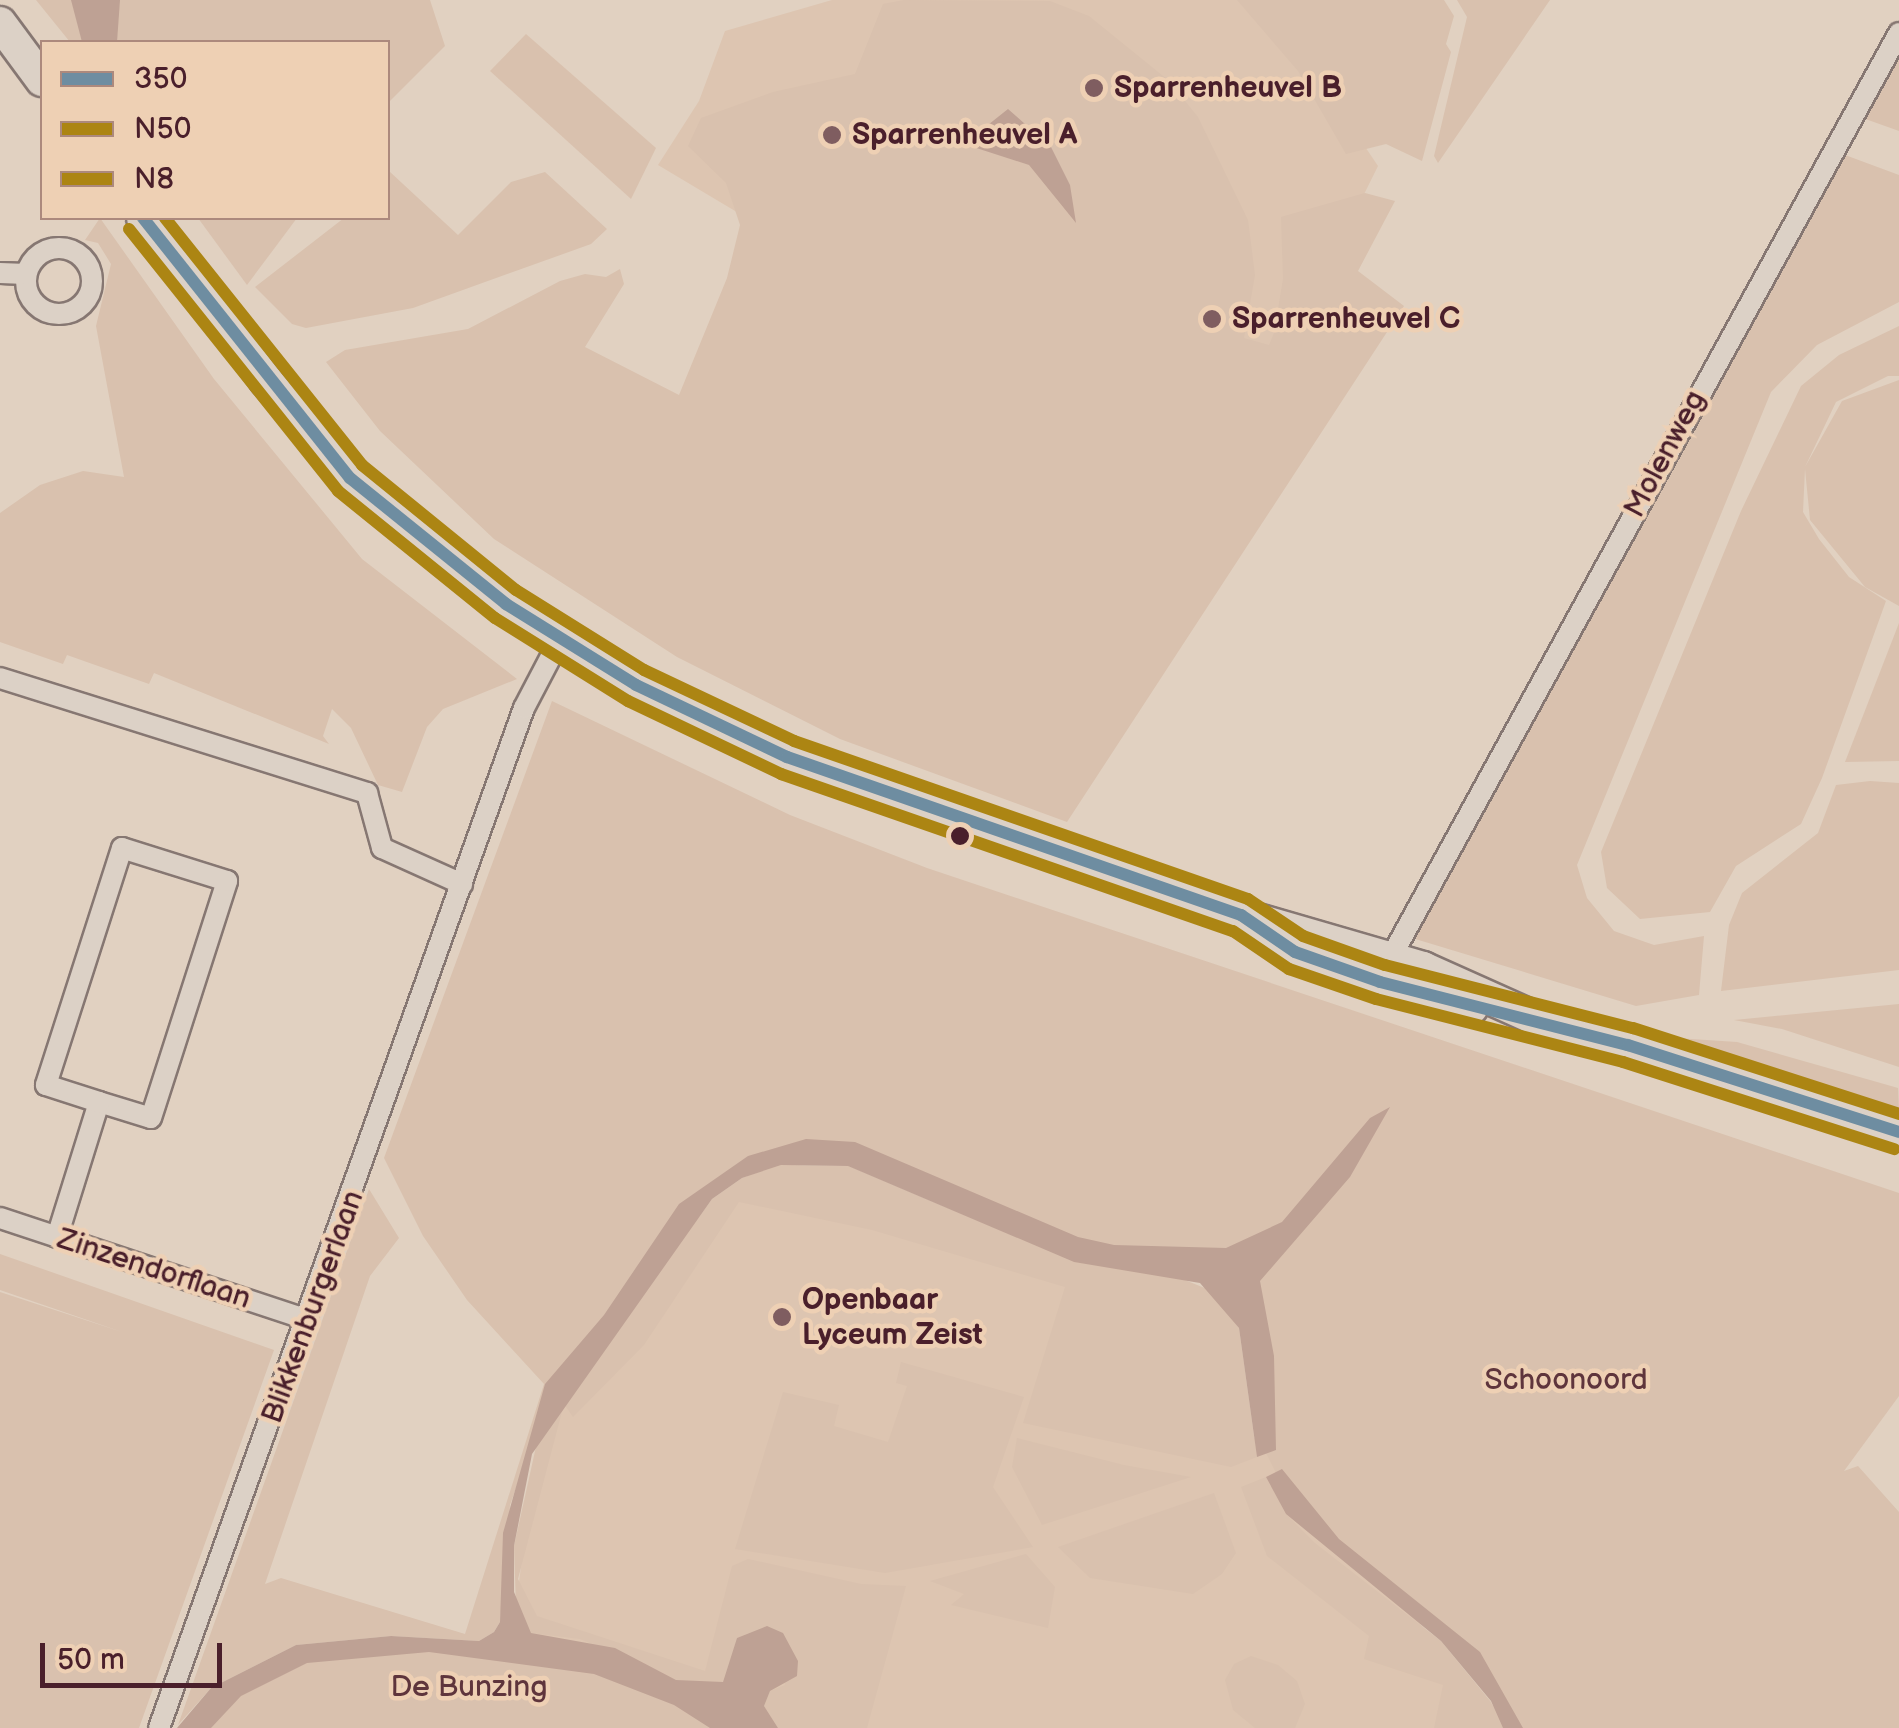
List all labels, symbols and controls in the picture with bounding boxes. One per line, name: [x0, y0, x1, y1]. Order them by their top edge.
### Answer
legend: [40, 40, 390, 220]
text: 350: [134, 61, 187, 97]
place label: Sparrenheuvel B: [1114, 70, 1342, 106]
marker: Sparrenheuvel B: [1083, 77, 1105, 99]
text: N50: [134, 111, 191, 147]
place label: Sparrenheuvel A: [852, 117, 1077, 153]
marker: Sparrenheuvel A: [821, 124, 843, 146]
text: N8: [134, 161, 174, 197]
place label: Sparrenheuvel C: [1232, 301, 1460, 337]
marker: Sparrenheuvel C: [1201, 308, 1223, 330]
street label: Molenweg: [1617, 384, 1713, 524]
unlabelled marker: [950, 826, 970, 846]
street label: Blikkenburgerlaan: [254, 1186, 372, 1428]
street label: Zinzendorflaan: [53, 1221, 255, 1317]
place label: Openbaar Lyceum Zeist: [802, 1282, 983, 1352]
marker: Openbaar Lyceum Zeist: [771, 1306, 793, 1328]
park label: Schoonoord: [1484, 1362, 1648, 1398]
scale bar: [45, 1623, 228, 1685]
text: 50 m: [57, 1642, 125, 1678]
park label: De Bunzing: [390, 1669, 548, 1705]

